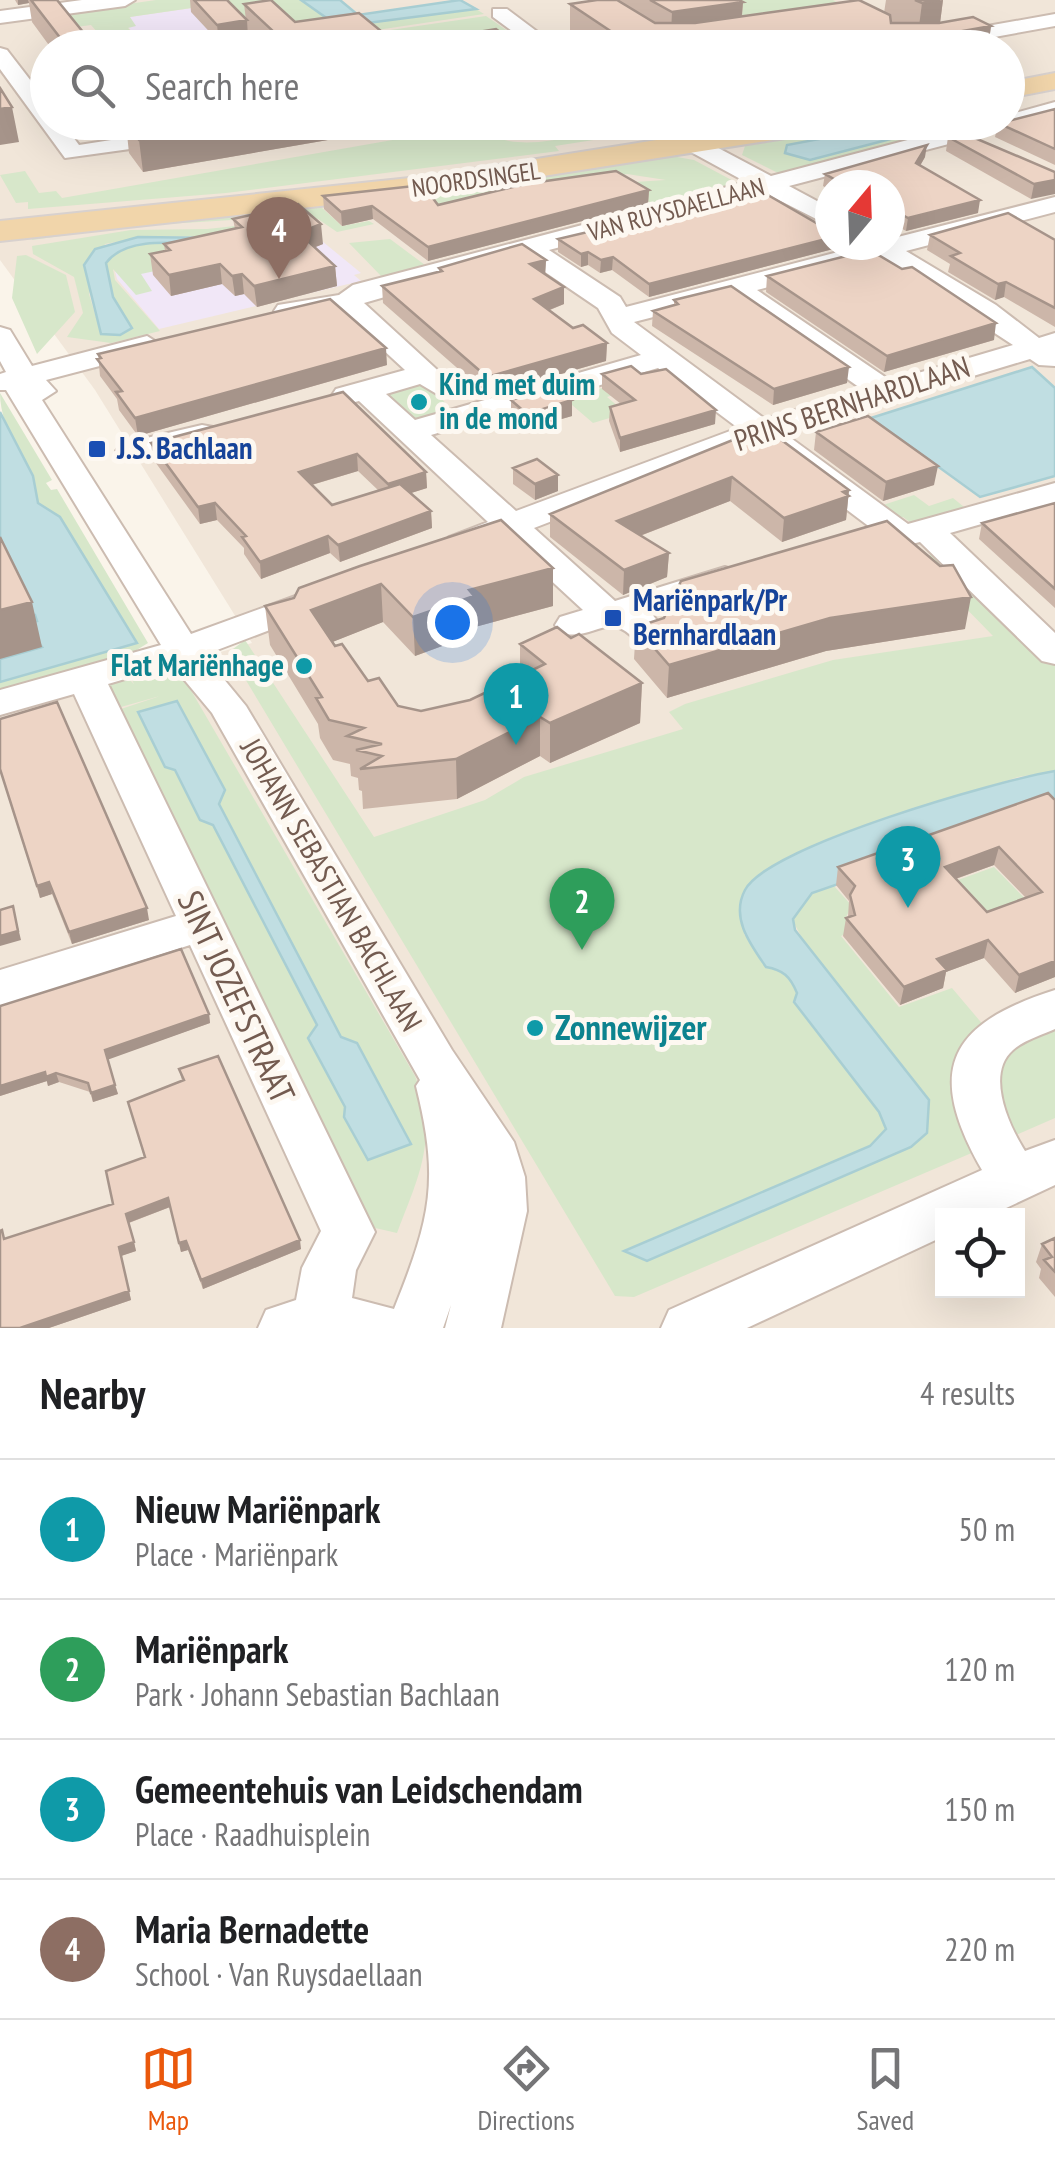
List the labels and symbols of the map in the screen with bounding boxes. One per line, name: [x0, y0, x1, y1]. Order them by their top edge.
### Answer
street label: NOORDSINGEL: [410, 154, 543, 204]
street label: VAN RUYSDAELLAAN: [583, 170, 768, 248]
north arrow: [815, 170, 905, 260]
pin: 4: [246, 196, 312, 279]
street label: PRINS BERNHARDLAAN: [729, 346, 974, 459]
place label: Kind met duim in de mond: [439, 364, 595, 437]
marker: Kind met duim in de mond: [408, 391, 430, 413]
place label: J.S. Bachlaan: [116, 428, 252, 467]
marker: J.S. Bachlaan: [86, 438, 108, 460]
place label: Mariënpark/Pr Bernhardlaan: [633, 580, 787, 653]
your location: [427, 597, 478, 648]
marker: Mariënpark/Pr Bernhardlaan: [602, 607, 624, 629]
place label: Flat Mariënhage: [111, 645, 284, 684]
marker: Flat Mariënhage: [293, 655, 315, 677]
pin: 1: [484, 662, 548, 745]
street label: JOHANN SEBASTIAN BACHLAAN: [232, 730, 432, 1037]
pin: 3: [876, 826, 940, 908]
pin: 2: [550, 868, 614, 950]
street label: SINT JOZEFSTRAAT: [168, 883, 306, 1110]
place label: Zonnewijzer: [555, 1004, 707, 1050]
marker: Zonnewijzer: [524, 1017, 546, 1039]

